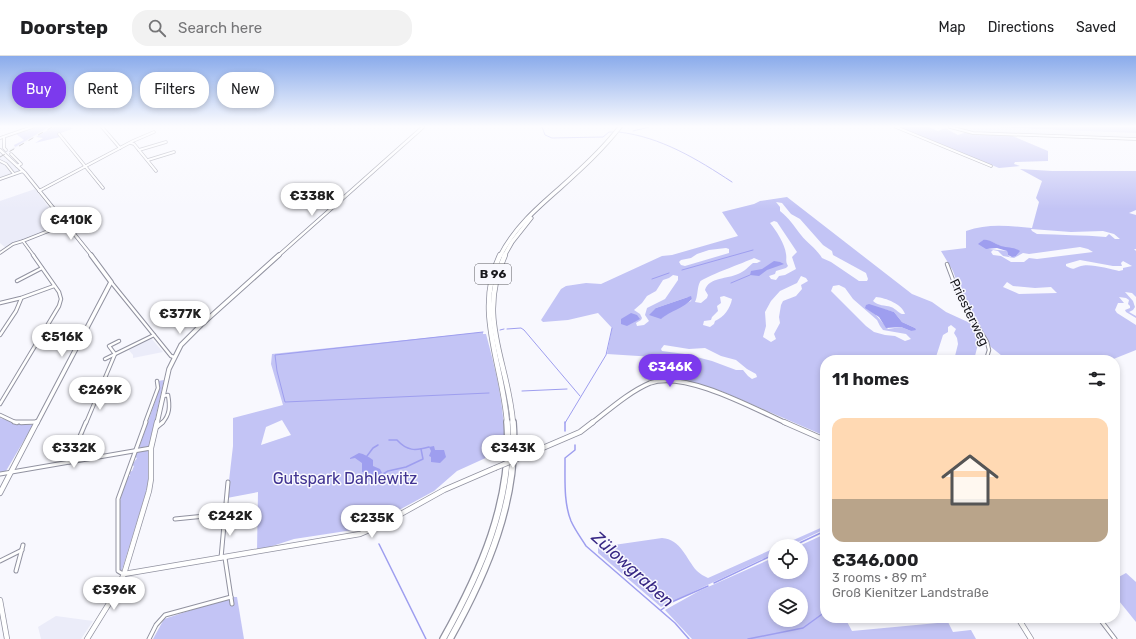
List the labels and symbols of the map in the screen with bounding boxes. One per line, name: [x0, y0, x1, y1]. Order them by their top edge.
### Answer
pin: €338K: [284, 183, 340, 217]
pin: €410K: [43, 207, 99, 241]
road number: B 96: [475, 264, 511, 284]
street label: Priesterweg: [946, 276, 992, 349]
pin: €377K: [152, 301, 208, 335]
pin: €516K: [34, 324, 90, 358]
pin: €346K: [642, 354, 698, 388]
pin: €269K: [72, 377, 128, 411]
pin: €332K: [46, 435, 102, 469]
pin: €343K: [485, 435, 541, 469]
park label: Gutspark Dahlewitz: [273, 469, 417, 488]
pin: €242K: [202, 503, 258, 537]
pin: €235K: [344, 505, 400, 539]
water label: Zülowgraben: [587, 526, 678, 611]
pin: €396K: [86, 577, 142, 611]

